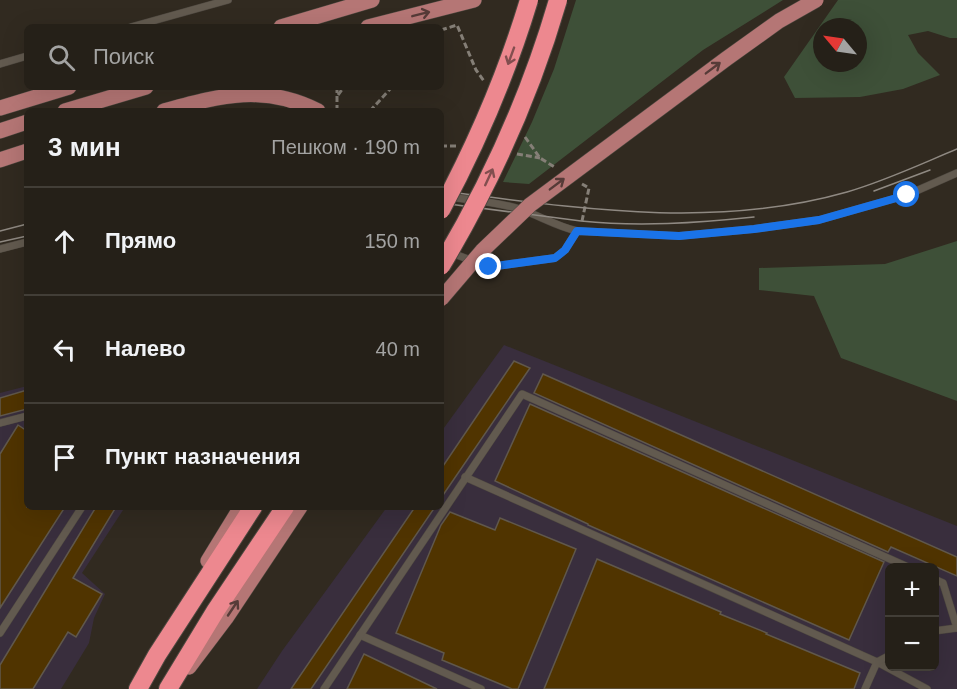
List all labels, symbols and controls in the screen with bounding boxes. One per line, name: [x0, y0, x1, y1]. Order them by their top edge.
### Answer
one-way arrow: [411, 7, 430, 19]
north arrow: [813, 18, 867, 72]
search box: [24, 24, 444, 90]
icon: search: [45, 41, 78, 74]
text: Поиск: [93, 44, 154, 69]
one-way arrow: [504, 46, 515, 64]
one-way arrow: [705, 61, 721, 74]
text: 3 мин: [48, 132, 121, 162]
text: Пешком · 190 m: [271, 136, 420, 158]
one-way arrow: [484, 169, 495, 187]
one-way arrow: [549, 178, 565, 191]
route start: [893, 181, 919, 207]
icon: ahead: [48, 225, 81, 258]
text: Прямо: [105, 228, 176, 253]
text: 150 m: [364, 230, 420, 252]
route end: [475, 253, 501, 279]
icon: left: [48, 333, 81, 366]
text: Налево: [105, 336, 186, 361]
text: 40 m: [376, 338, 420, 360]
icon: arrive: [48, 441, 81, 474]
text: Пункт назначения: [105, 444, 301, 469]
map controls: [885, 563, 939, 671]
button: +: [885, 563, 939, 617]
one-way arrow: [227, 600, 239, 617]
button: −: [885, 617, 939, 671]

